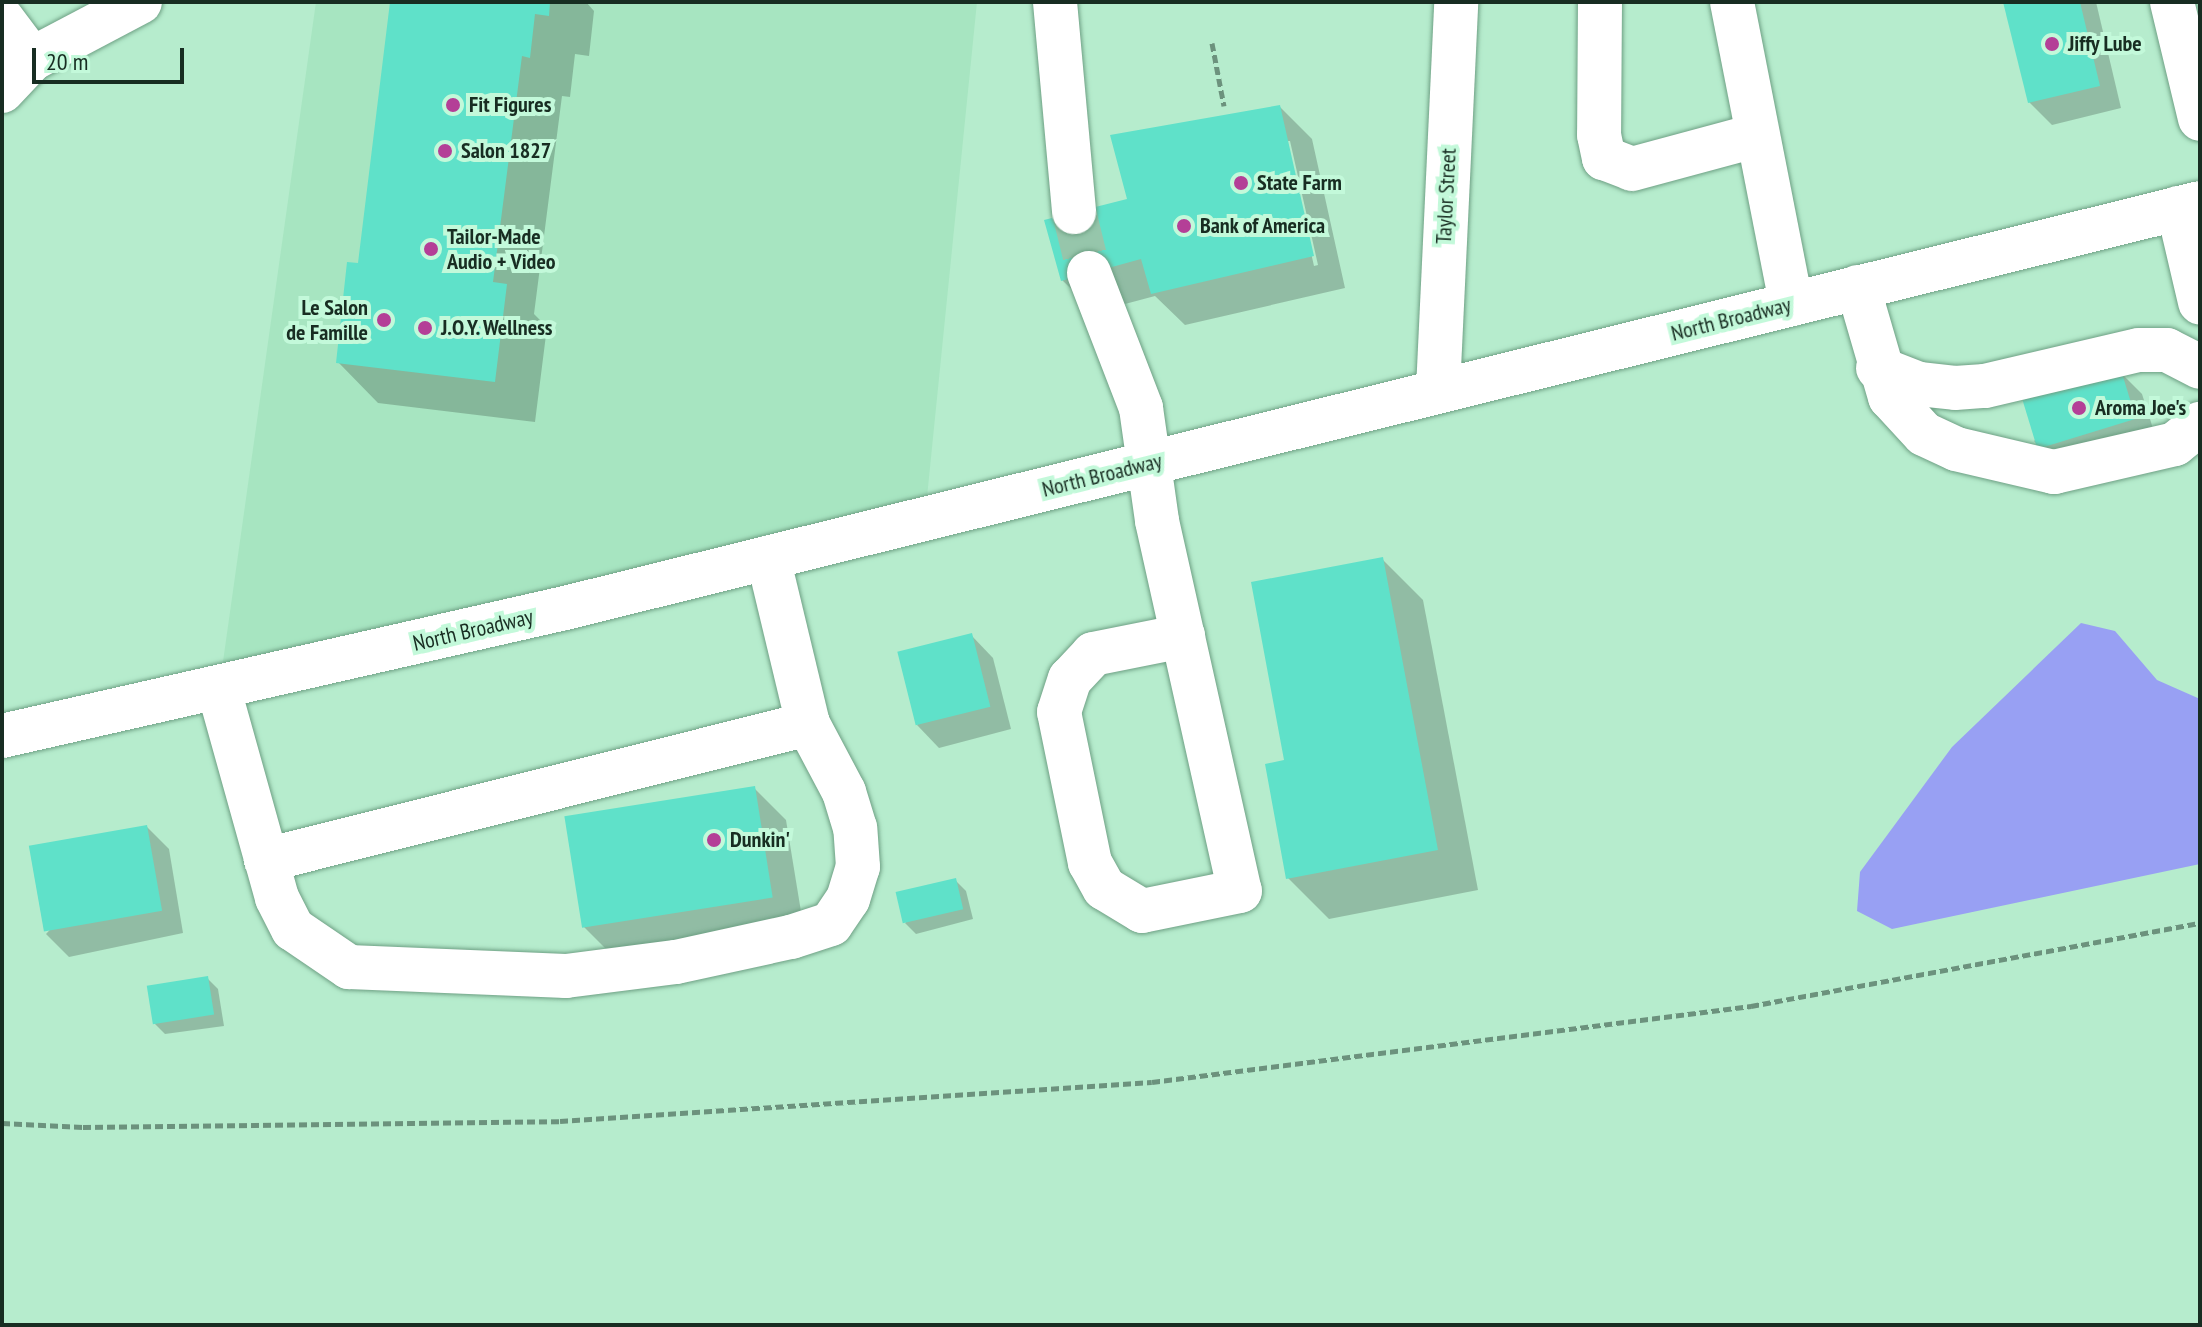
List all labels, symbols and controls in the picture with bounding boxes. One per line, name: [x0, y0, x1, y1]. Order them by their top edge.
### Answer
place label: Jiffy Lube: [2068, 31, 2142, 57]
scale bar: [36, 32, 188, 82]
marker: Jiffy Lube: [2043, 35, 2061, 53]
text: 20 m: [46, 46, 88, 77]
place label: Fit Figures: [469, 92, 551, 118]
marker: Fit Figures: [444, 96, 462, 114]
place label: Salon 1827: [461, 138, 551, 164]
marker: Salon 1827: [436, 142, 454, 160]
street label: Taylor Street: [1430, 147, 1462, 245]
place label: State Farm: [1257, 170, 1342, 196]
marker: State Farm: [1232, 174, 1250, 192]
place label: Bank of America: [1200, 213, 1326, 239]
marker: Bank of America: [1175, 217, 1193, 235]
place label: Tailor-Made Audio + Video: [447, 223, 556, 274]
marker: Tailor-Made Audio + Video: [422, 240, 440, 258]
street label: North Broadway: [1668, 291, 1794, 347]
place label: Le Salon de Famille: [286, 294, 368, 346]
marker: Le Salon de Famille: [375, 311, 393, 329]
place label: J.O.Y. Wellness: [441, 315, 554, 341]
marker: J.O.Y. Wellness: [416, 319, 434, 337]
place label: Aroma Joe's: [2095, 395, 2186, 421]
marker: Aroma Joe's: [2070, 399, 2088, 417]
street label: North Broadway: [1039, 447, 1165, 503]
street label: North Broadway: [410, 603, 536, 657]
place label: Dunkin': [730, 827, 790, 853]
marker: Dunkin': [705, 831, 723, 849]

